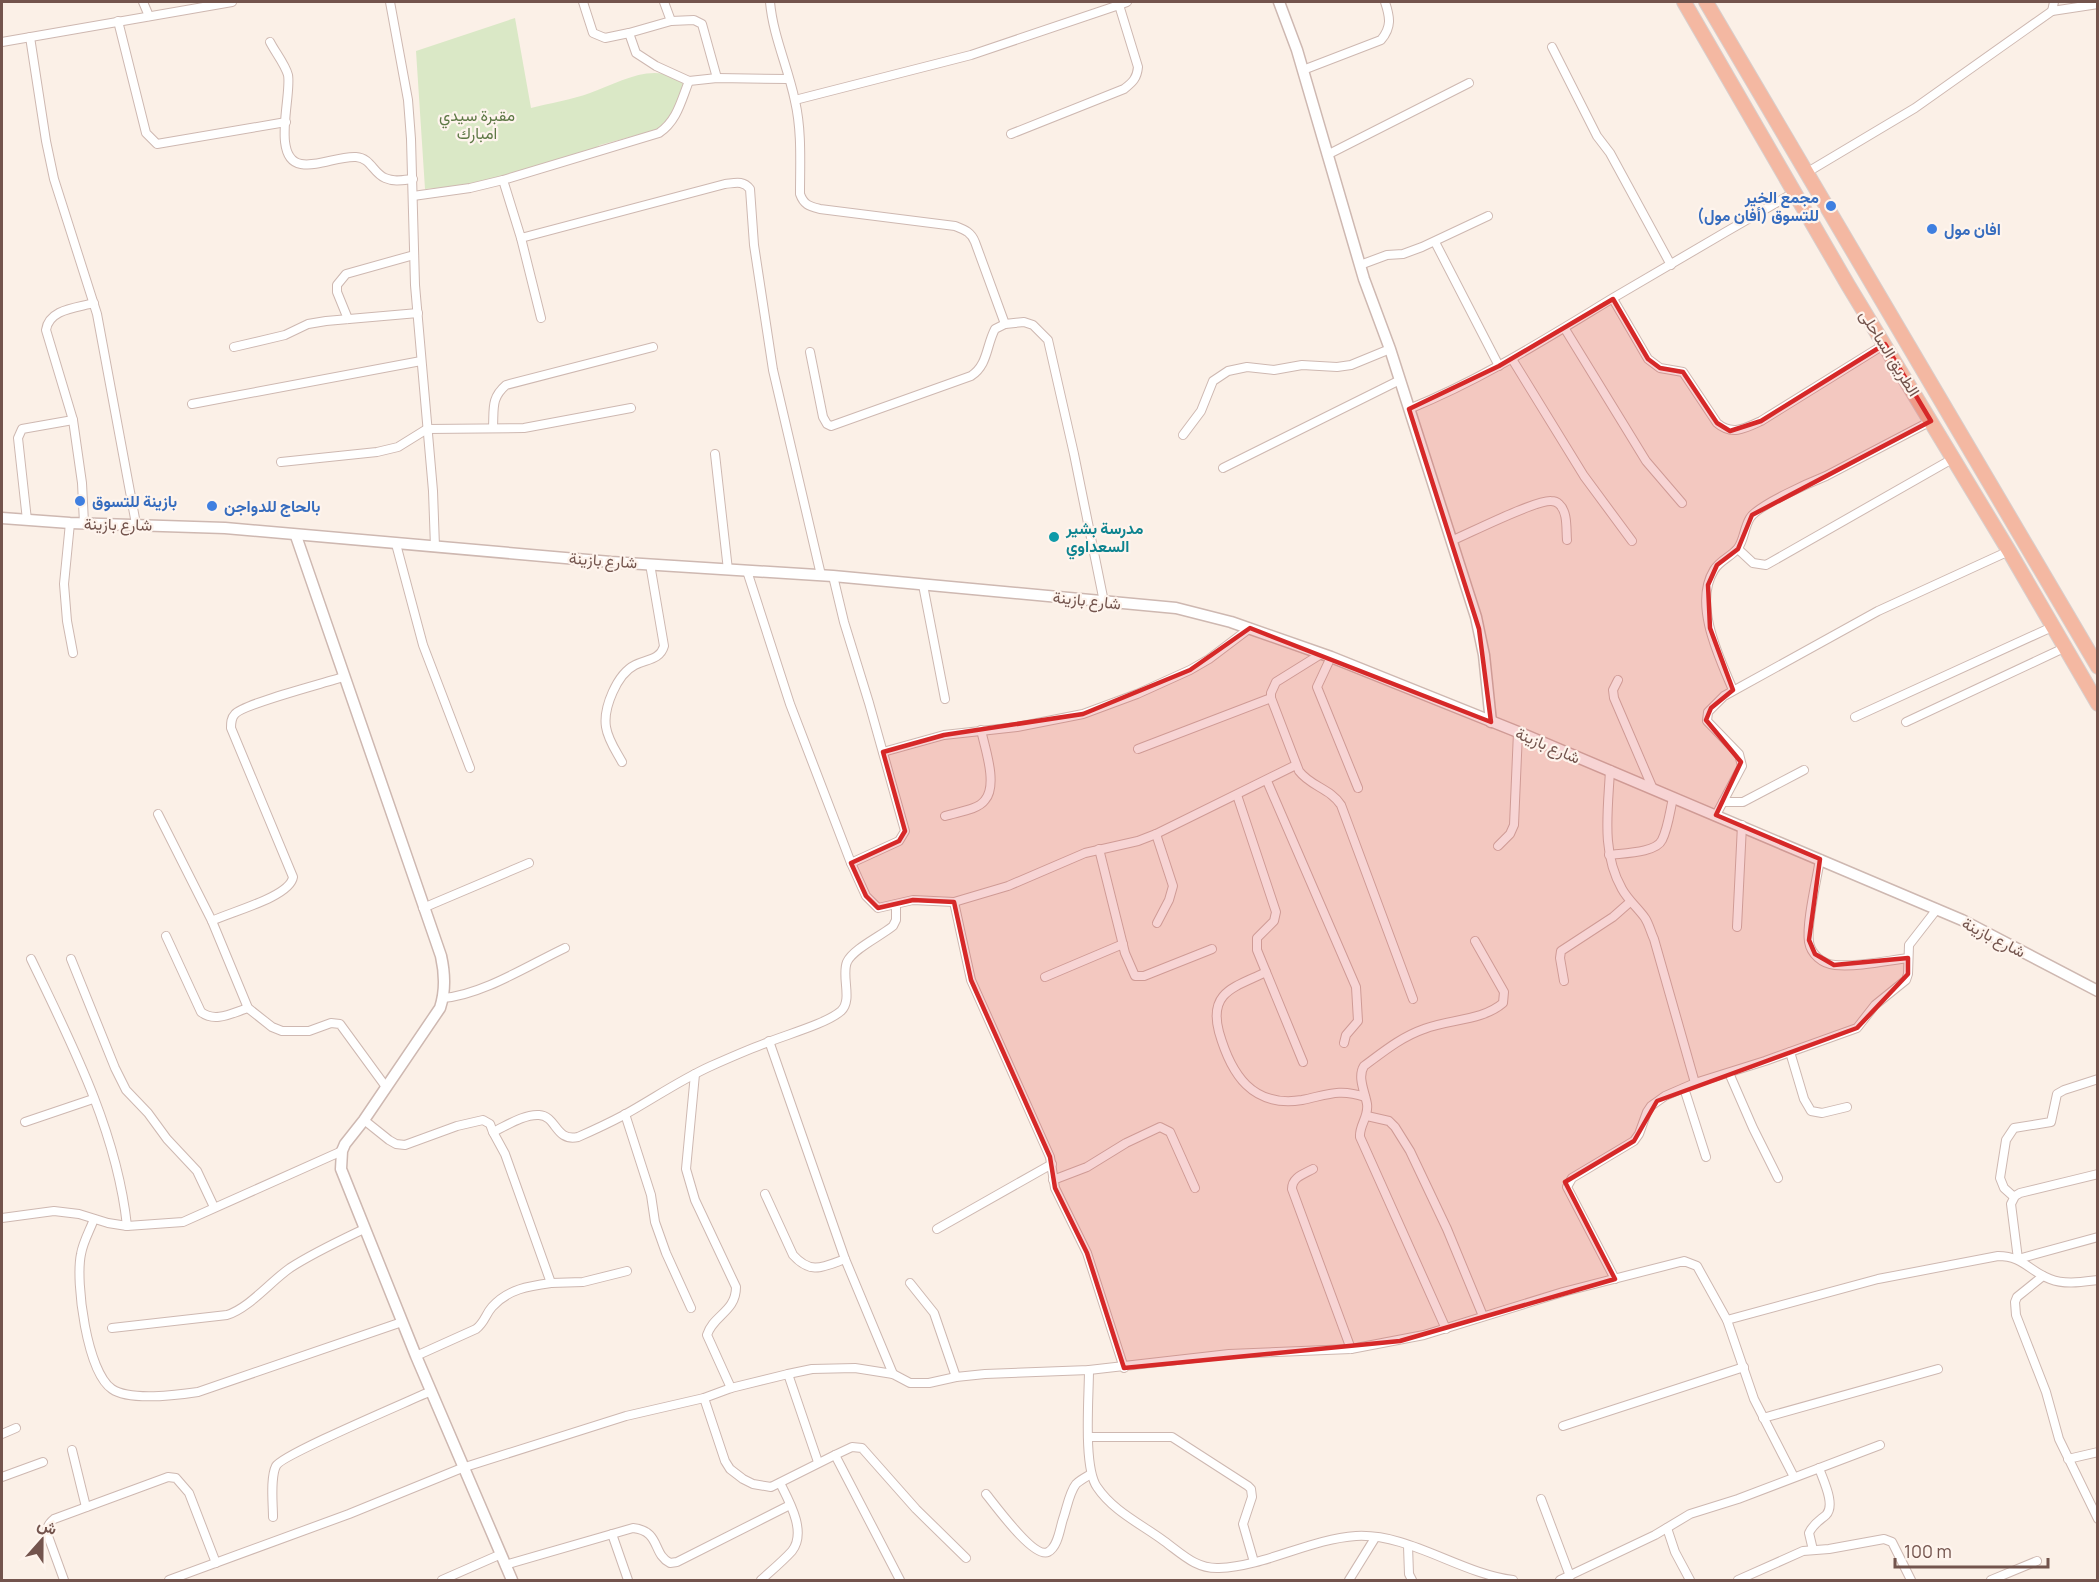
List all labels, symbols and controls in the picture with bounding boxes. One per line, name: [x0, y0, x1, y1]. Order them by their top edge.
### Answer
park label: مقبرة سيدي امبارك: [439, 104, 515, 144]
place label: مجمع الخير للتسوق (أفان مول): [1697, 186, 1819, 226]
marker: مجمع الخير للتسوق (أفان مول): [1824, 199, 1838, 213]
place label: افان مول: [1944, 218, 2001, 240]
marker: افان مول: [1925, 222, 1939, 236]
street label: الطريق الساحلى: [1855, 306, 1925, 400]
place label: بازينة للتسوق: [92, 490, 177, 512]
marker: بازينة للتسوق: [73, 494, 87, 508]
place label: بالحاج للدواجن: [224, 495, 320, 517]
marker: بالحاج للدواجن: [205, 499, 219, 513]
street label: شارع بازينة: [84, 512, 152, 537]
place label: مدرسة بشير السعداوي: [1065, 517, 1144, 560]
marker: مدرسة بشير السعداوي: [1047, 530, 1061, 544]
street label: شارع بازينة: [568, 547, 638, 574]
street label: شارع بازينة: [1052, 585, 1122, 616]
street label: شارع بازينة: [1512, 722, 1584, 769]
street label: شارع بازينة: [1958, 912, 2029, 963]
north arrow: [12, 1510, 72, 1570]
text: ش: [34, 1512, 60, 1540]
scale bar: [1895, 1531, 2048, 1569]
text: 100 m: [1904, 1539, 1952, 1563]

